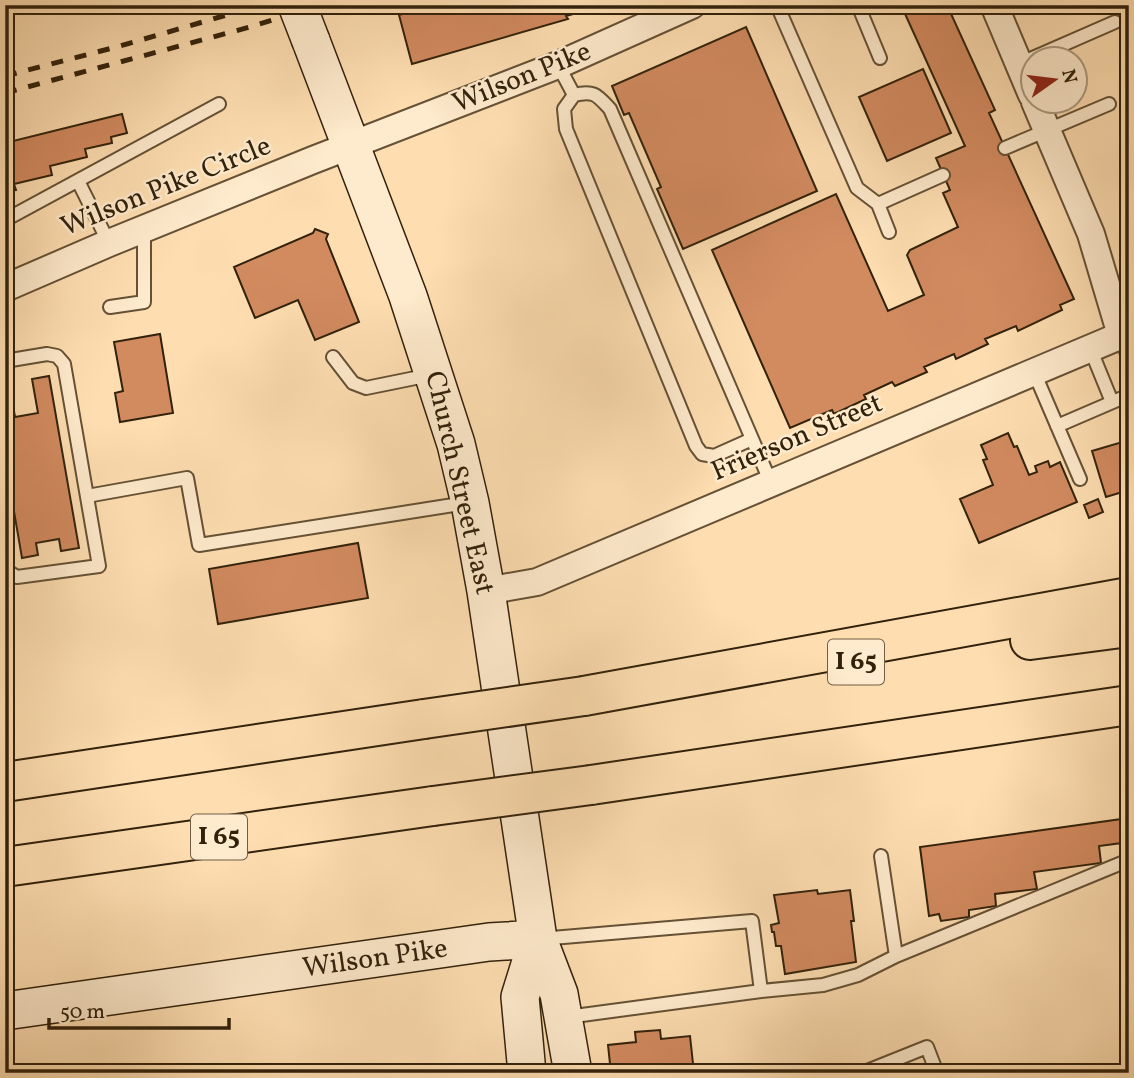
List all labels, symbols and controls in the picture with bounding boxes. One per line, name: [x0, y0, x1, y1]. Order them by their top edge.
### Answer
street label: Wilson Pike: [447, 33, 597, 123]
north arrow: [1018, 46, 1088, 116]
text: N: [1054, 67, 1083, 86]
street label: Wilson Pike Circle: [55, 127, 277, 247]
street label: Church Street East: [414, 367, 504, 599]
street label: Frierson Street: [705, 384, 889, 492]
road number: I 65: [828, 640, 884, 684]
road number: I 65: [191, 814, 247, 860]
street label: Wilson Pike: [300, 930, 450, 988]
scale bar: [49, 987, 229, 1031]
text: 50 m: [60, 998, 105, 1027]

